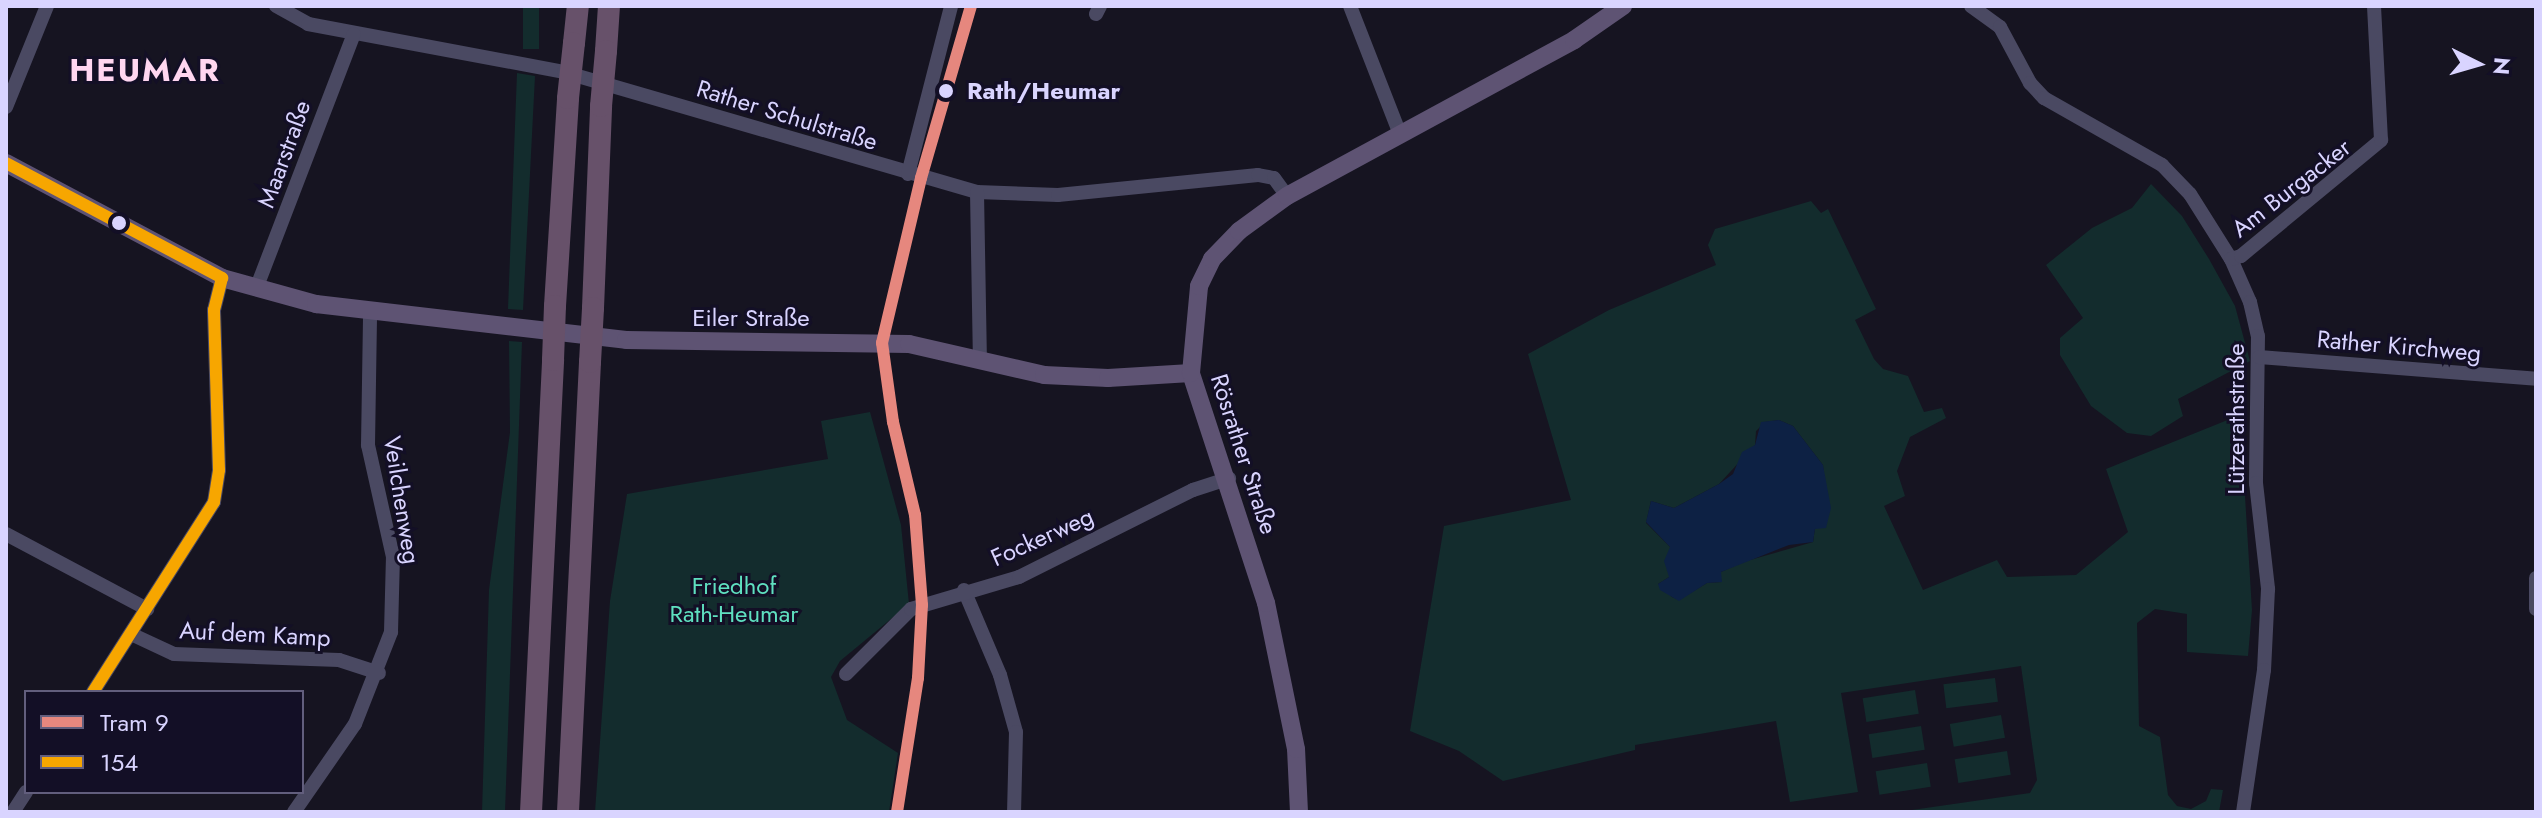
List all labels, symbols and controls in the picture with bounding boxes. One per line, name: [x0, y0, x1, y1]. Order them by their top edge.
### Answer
north arrow: [2438, 24, 2518, 104]
district label: HEUMAR: [69, 51, 221, 89]
text: N: [2485, 56, 2519, 76]
street label: Rather Schulstraße: [693, 74, 881, 156]
marker: Rath/Heumar: [932, 77, 960, 105]
place label: Rath/Heumar: [967, 77, 1120, 105]
street label: Maarstraße: [251, 97, 317, 211]
street label: Am Burgacker: [2226, 133, 2356, 243]
unlabelled marker: [111, 215, 127, 231]
street label: Eiler Straße: [692, 304, 810, 332]
street label: Rather Kirchweg: [2316, 324, 2482, 368]
street label: Lützerathstraße: [2222, 343, 2250, 495]
street label: Rösrather Straße: [1205, 370, 1283, 538]
street label: Veilchenweg: [378, 434, 426, 566]
street label: Fockerweg: [986, 502, 1098, 572]
park label: Friedhof Rath-Heumar: [670, 572, 798, 628]
street label: Auf dem Kamp: [179, 616, 331, 652]
legend: [24, 690, 304, 794]
text: Tram 9: [100, 705, 169, 740]
text: 154: [100, 745, 138, 780]

